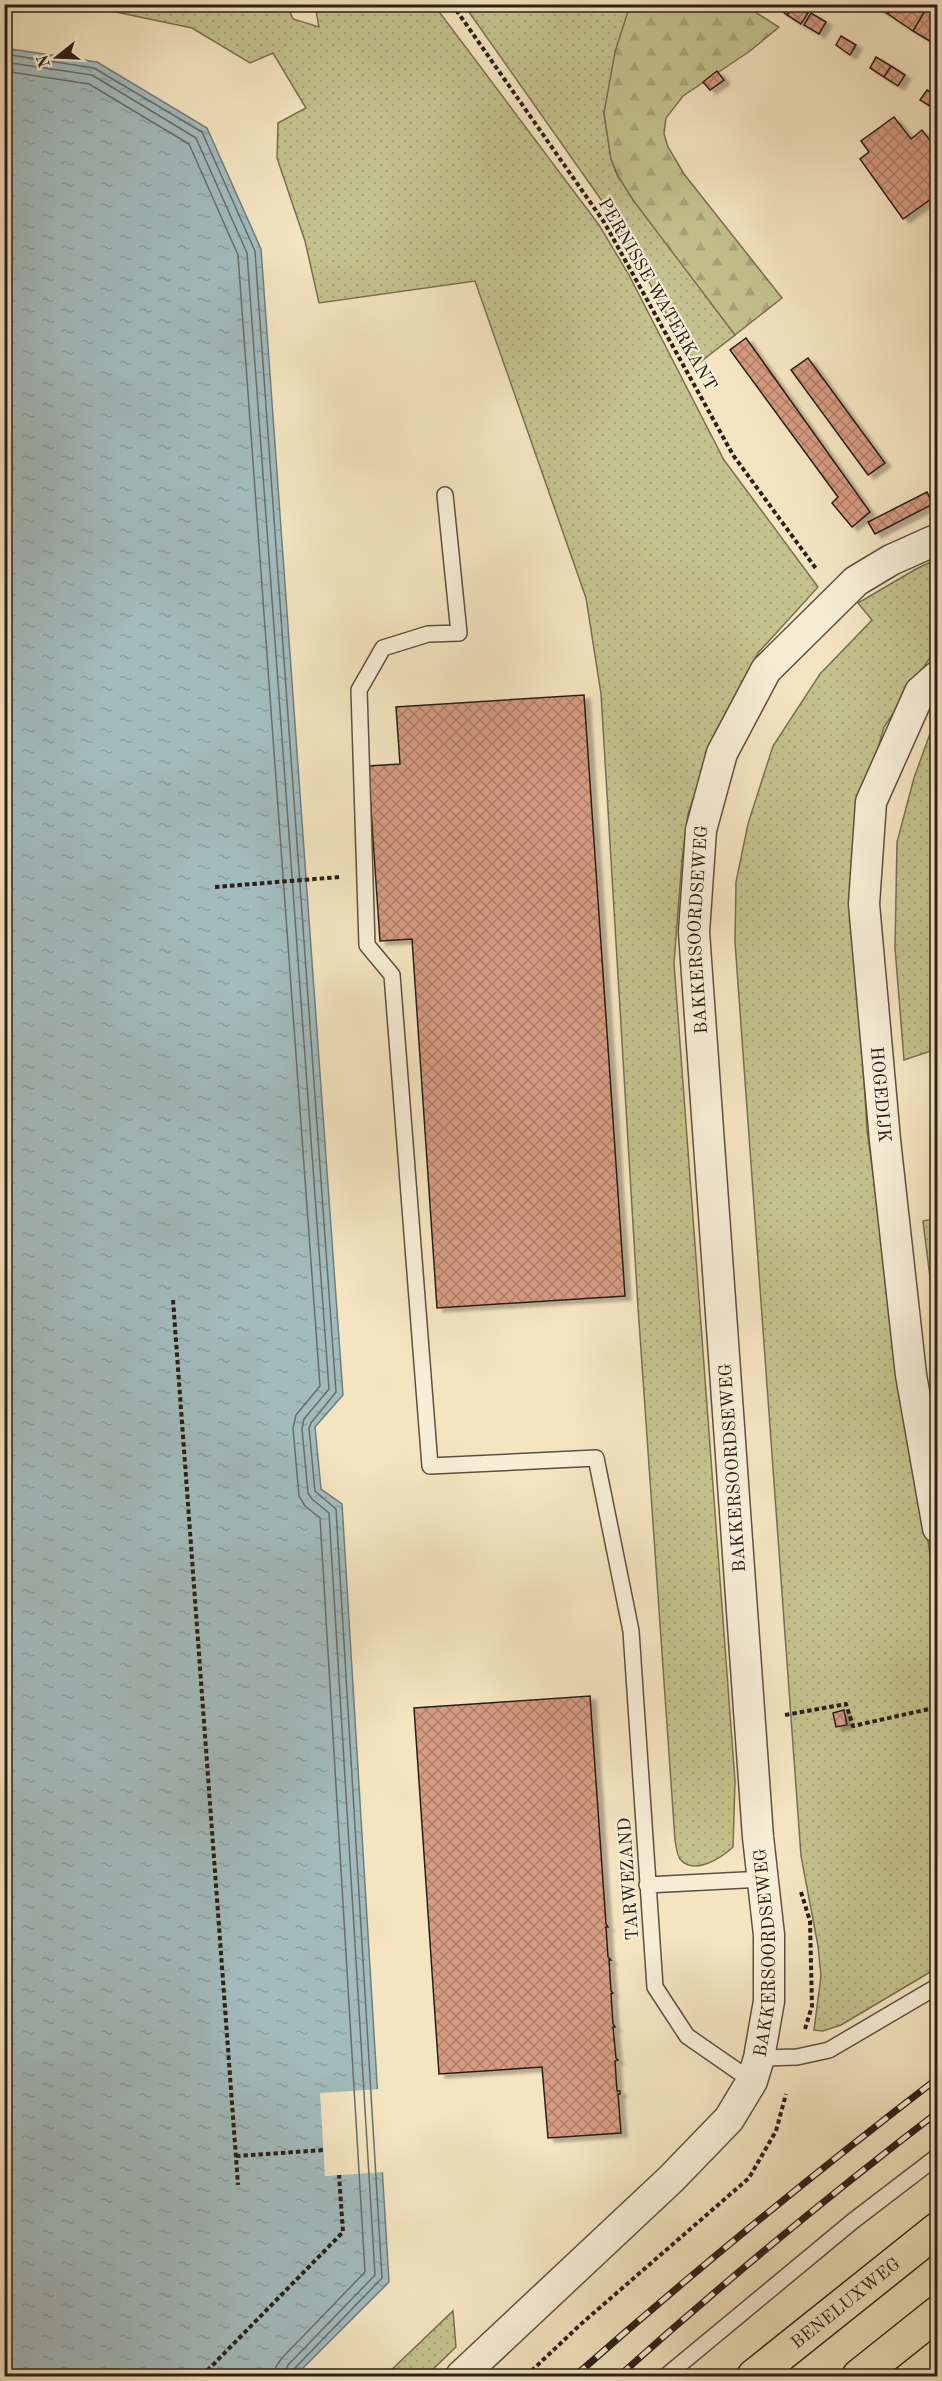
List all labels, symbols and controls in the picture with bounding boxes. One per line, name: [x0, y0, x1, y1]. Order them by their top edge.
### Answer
north arrow: [27, 27, 87, 87]
text: N: [35, 52, 54, 69]
street label: PERNISSE WATERKANT: [595, 195, 720, 394]
street label: BAKKERSOORDSEWEG: [686, 824, 711, 1035]
street label: HOGEDIJK: [867, 1046, 893, 1144]
street label: BAKKERSOORDSEWEG: [717, 1363, 749, 1573]
street label: TARWEZAND: [616, 1817, 642, 1941]
street label: BAKKERSOORDSEWEG: [751, 1847, 779, 2058]
street label: BENELUXWEG: [788, 2255, 904, 2353]

